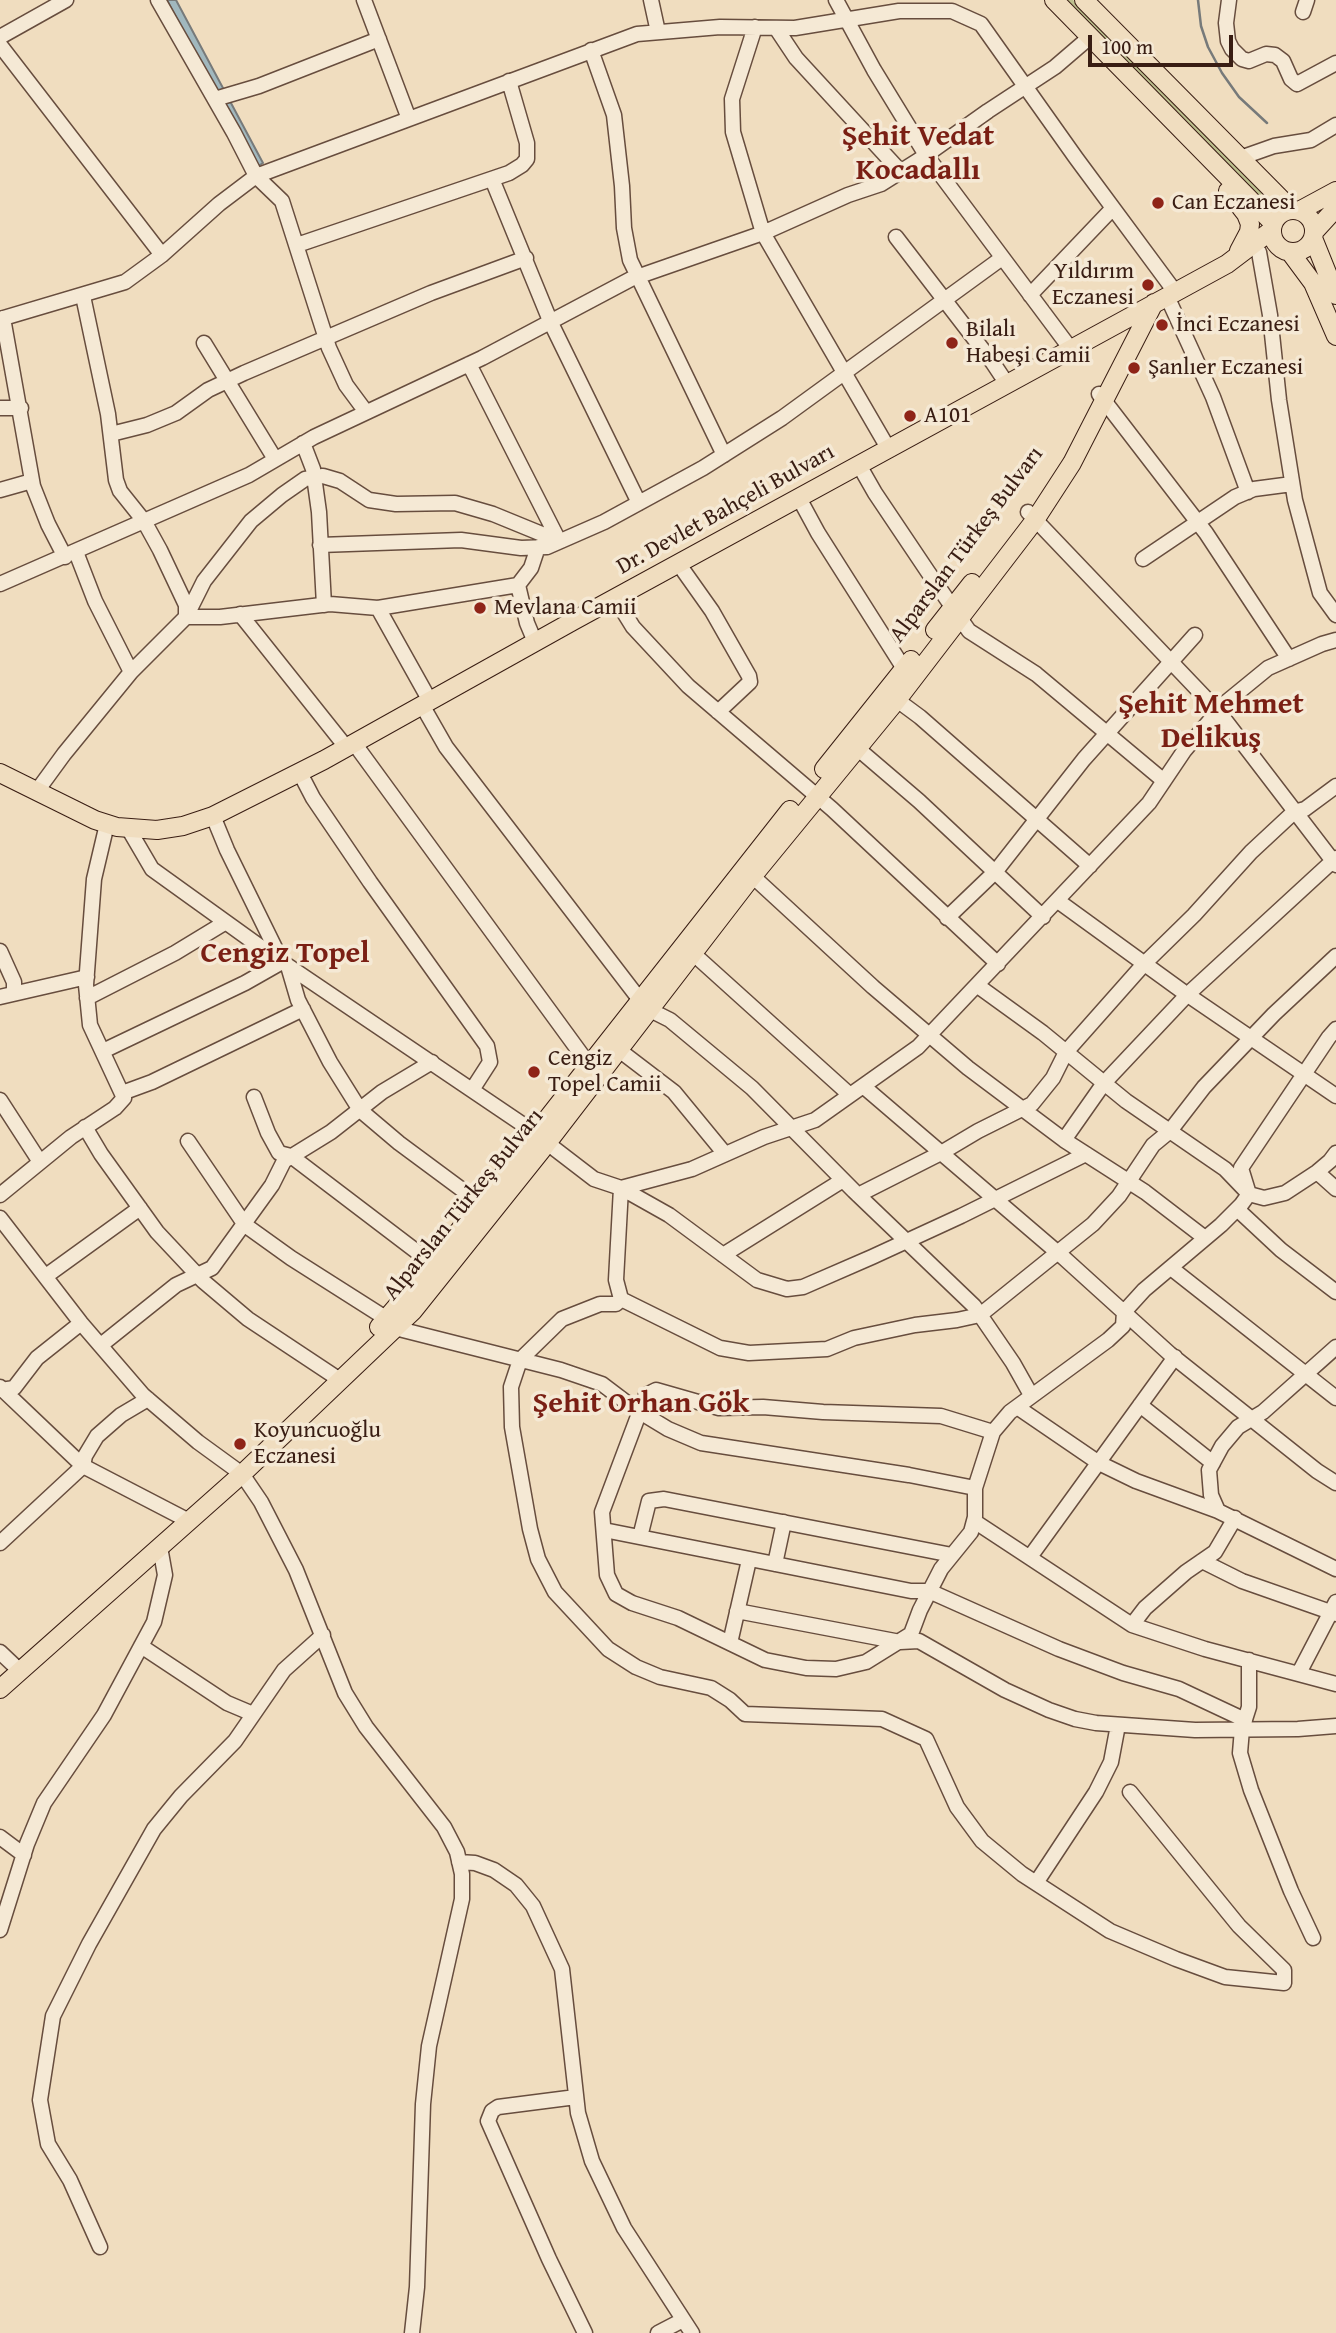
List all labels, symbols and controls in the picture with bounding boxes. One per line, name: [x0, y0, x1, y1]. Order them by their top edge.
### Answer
scale bar: [1091, 21, 1236, 65]
text: 100 m: [1101, 31, 1153, 62]
district label: Şehit Vedat Kocadallı: [842, 119, 994, 190]
place label: Can Eczanesi: [1172, 189, 1295, 217]
marker: Can Eczanesi: [1150, 195, 1166, 211]
place label: Yıldırım Eczanesi: [1052, 258, 1134, 312]
marker: Yıldırım Eczanesi: [1140, 277, 1156, 293]
place label: İnci Eczanesi: [1176, 311, 1300, 339]
place label: Bilalı Habeşi Camii: [966, 316, 1091, 370]
marker: İnci Eczanesi: [1154, 317, 1170, 333]
marker: Bilalı Habeşi Camii: [944, 335, 960, 351]
place label: Şanlıer Eczanesi: [1148, 354, 1303, 382]
marker: Şanlıer Eczanesi: [1126, 360, 1142, 376]
place label: A101: [924, 402, 971, 430]
marker: A101: [902, 408, 918, 424]
street label: Dr. Devlet Bahçeli Bulvarı: [612, 439, 840, 581]
street label: Alparslan Türkeş Bulvarı: [884, 442, 1050, 648]
place label: Mevlana Camii: [494, 594, 636, 622]
marker: Mevlana Camii: [472, 600, 488, 616]
district label: Şehit Mehmet Delikuş: [1118, 687, 1304, 758]
district label: Cengiz Topel: [200, 936, 370, 972]
place label: Cengiz Topel Camii: [548, 1045, 662, 1099]
marker: Cengiz Topel Camii: [526, 1064, 542, 1080]
street label: Alparslan Türkeş Bulvarı: [378, 1104, 550, 1306]
district label: Şehit Orhan Gök: [533, 1386, 749, 1422]
place label: Koyuncuoğlu Eczanesi: [254, 1417, 381, 1471]
marker: Koyuncuoğlu Eczanesi: [232, 1436, 248, 1452]

